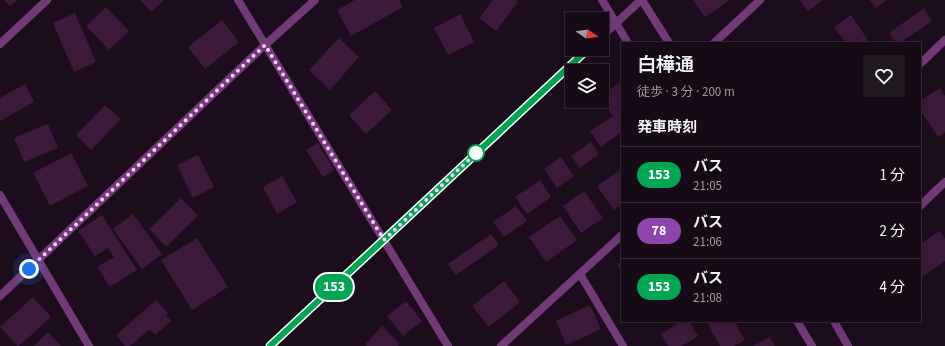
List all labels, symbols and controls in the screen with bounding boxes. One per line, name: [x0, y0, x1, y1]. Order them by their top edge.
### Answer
north arrow: [565, 12, 609, 56]
map controls: [565, 12, 609, 108]
text: 白樺通: [637, 52, 694, 79]
button: heart: [863, 55, 905, 97]
button: layers: [565, 64, 609, 108]
text: 徒歩 · 3 分 · 200 m: [637, 83, 735, 101]
text: 発車時刻: [637, 117, 697, 138]
unlabelled marker: [467, 144, 485, 162]
text: バス: [693, 156, 723, 177]
text: 153: [648, 165, 670, 185]
text: 1 分: [880, 165, 905, 186]
text: 21:05: [693, 177, 722, 195]
text: バス: [693, 212, 723, 233]
text: 78: [652, 221, 666, 241]
text: 2 分: [880, 221, 905, 242]
text: 21:06: [693, 233, 722, 251]
your location: [19, 259, 39, 279]
text: バス: [693, 268, 723, 289]
line badge: 153: [311, 274, 357, 300]
text: 153: [323, 277, 345, 297]
text: 153: [648, 277, 670, 297]
text: 4 分: [880, 277, 905, 298]
text: 21:08: [693, 289, 722, 307]

